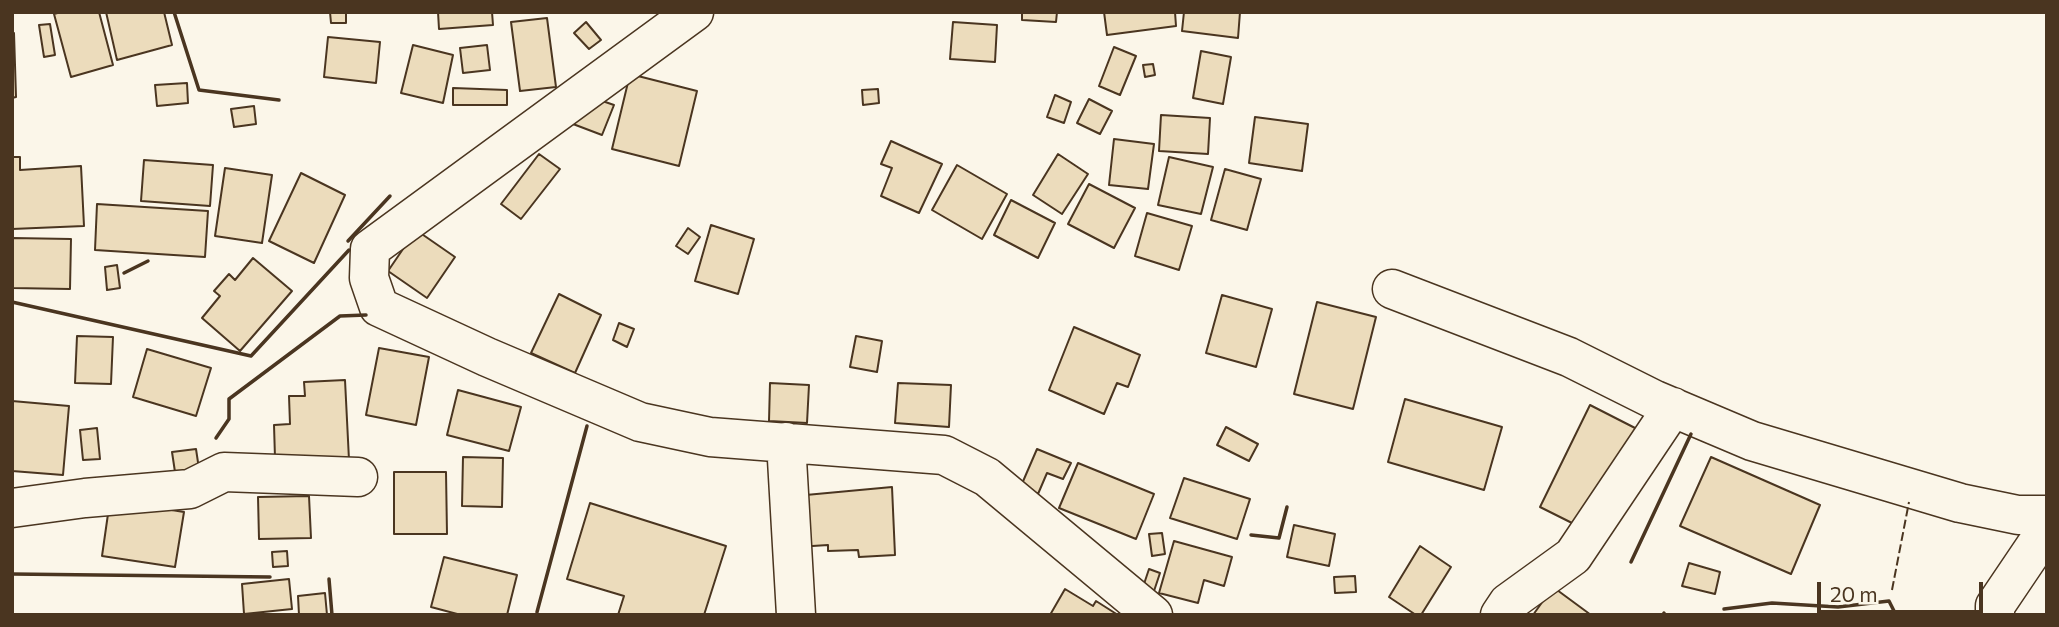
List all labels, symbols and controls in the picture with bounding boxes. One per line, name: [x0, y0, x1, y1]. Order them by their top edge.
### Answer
scale bar: [1821, 568, 1987, 612]
text: 20 m: [1830, 581, 1878, 606]

